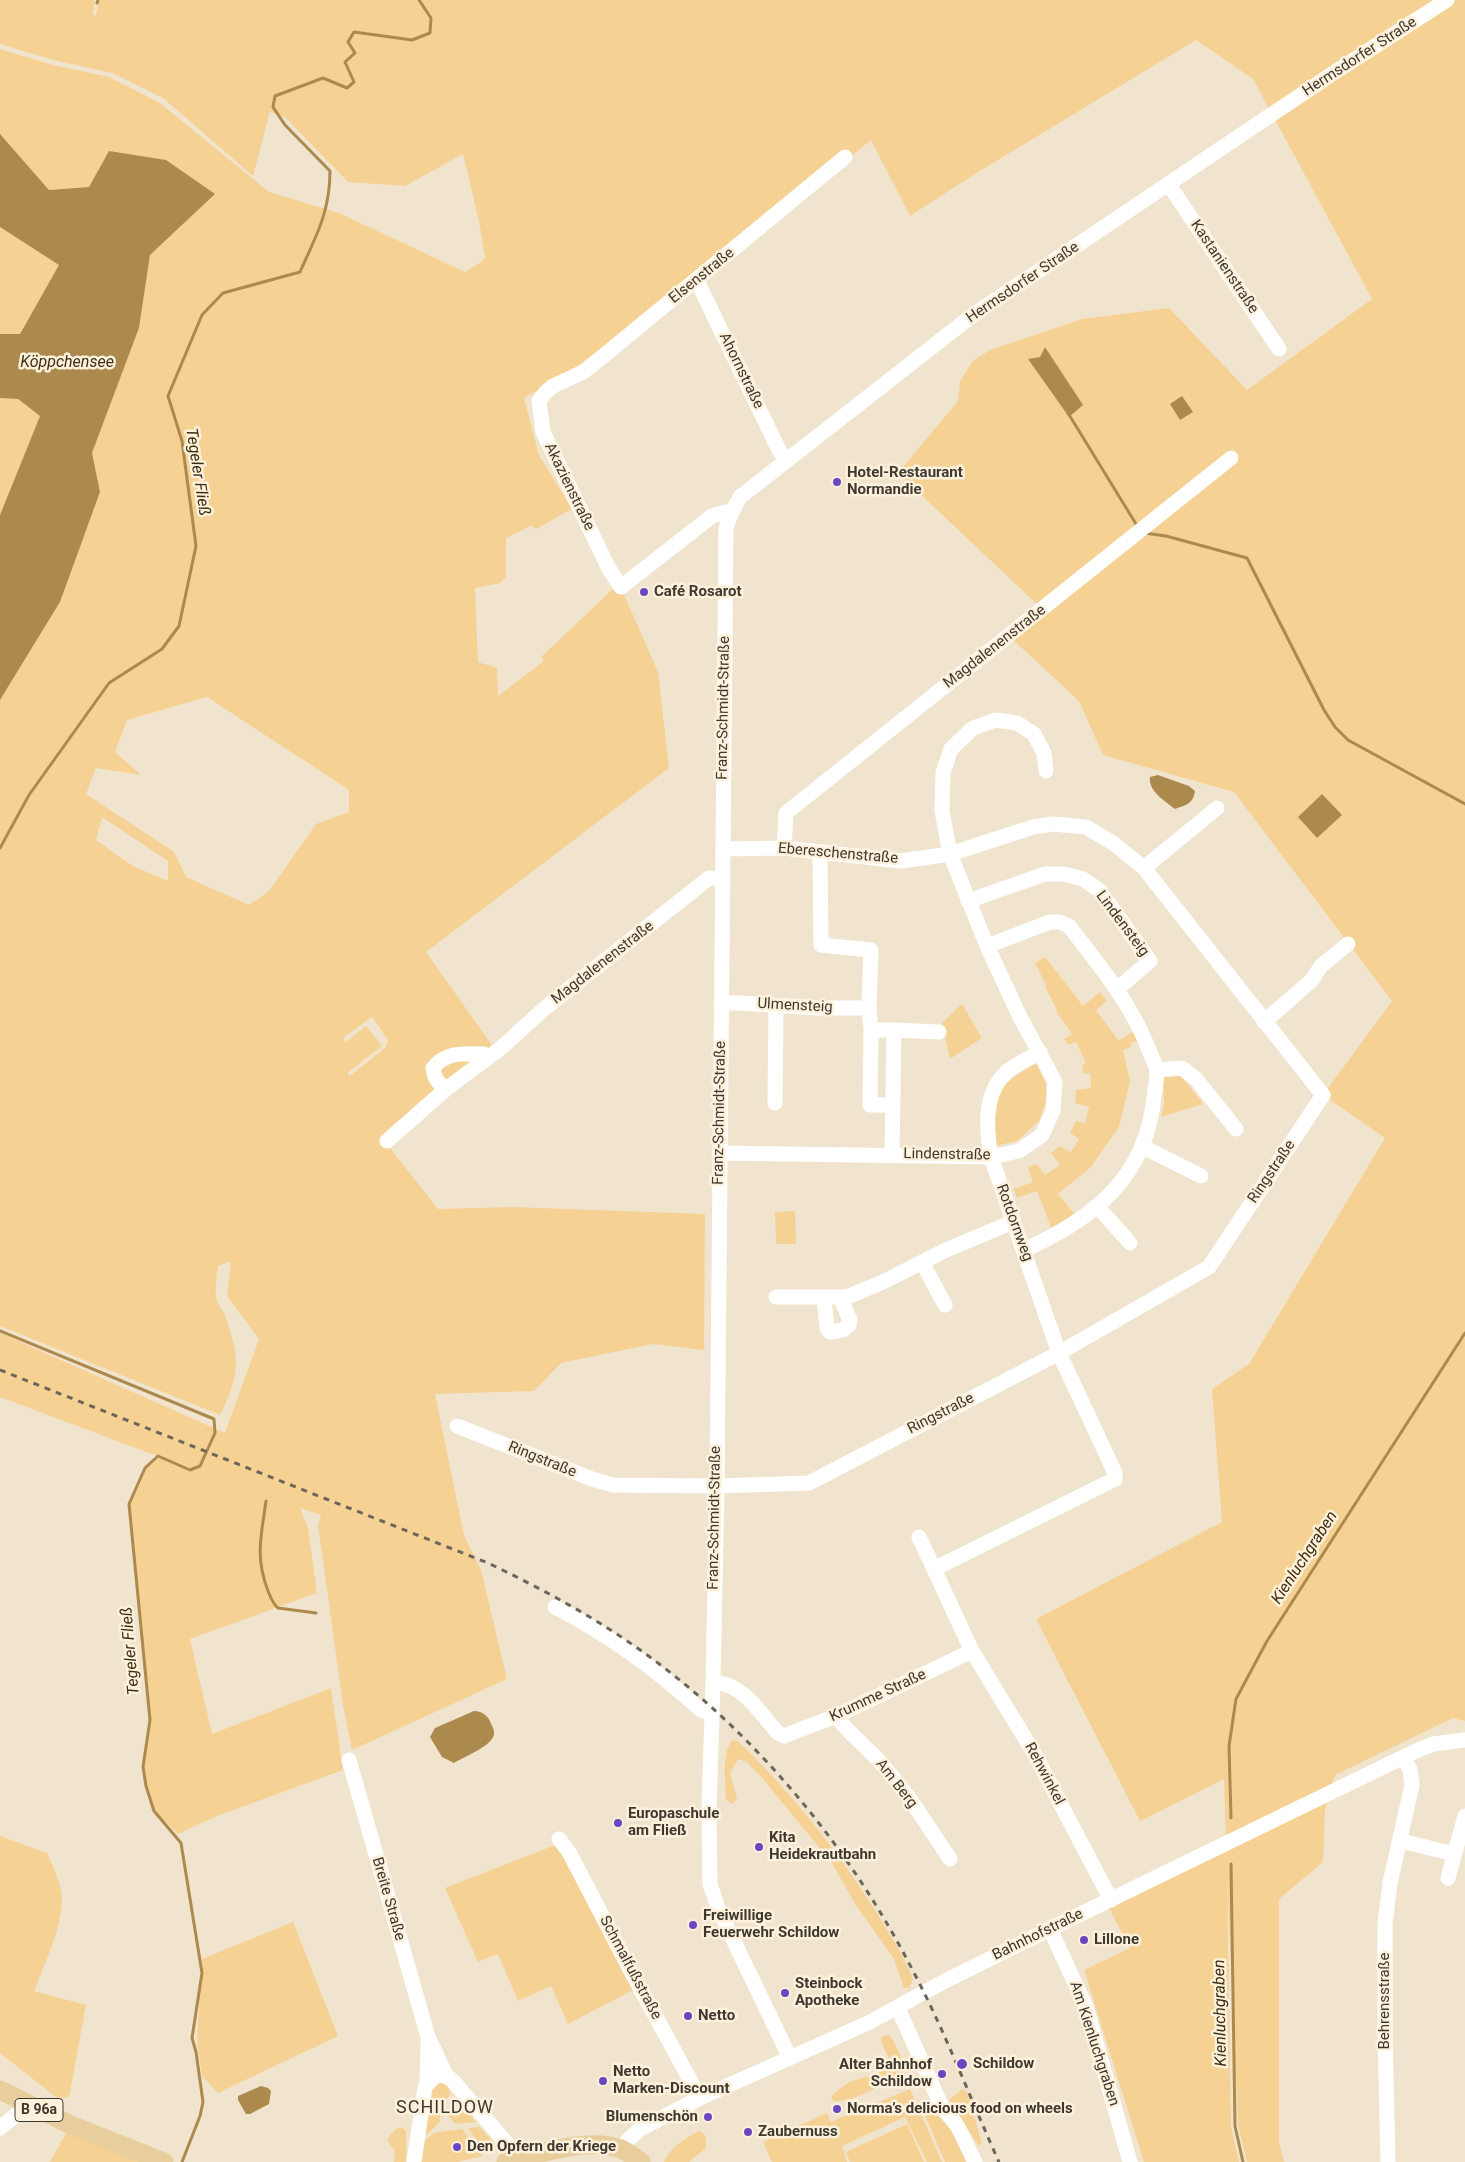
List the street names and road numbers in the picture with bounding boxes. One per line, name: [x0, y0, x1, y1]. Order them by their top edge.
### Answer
street label: Hermsdorfer Straße: [1300, 13, 1420, 101]
street label: Kastanienstraße: [1186, 217, 1262, 317]
street label: Hermsdorfer Straße: [963, 239, 1083, 327]
street label: Elsenstraße: [666, 244, 738, 308]
street label: Ahornstraße: [715, 330, 767, 412]
street label: Akazienstraße: [540, 440, 598, 534]
street label: Magdalenenstraße: [940, 601, 1050, 693]
street label: Franz-Schmidt-Straße: [714, 636, 734, 780]
street label: Ebereschenstraße: [777, 840, 899, 868]
street label: Lindensteig: [1092, 888, 1152, 960]
street label: Magdalenenstraße: [548, 917, 658, 1009]
street label: Ulmensteig: [757, 995, 833, 1017]
street label: Franz-Schmidt-Straße: [710, 1041, 730, 1185]
street label: Ringstraße: [1244, 1137, 1300, 1207]
street label: Lindenstraße: [903, 1145, 991, 1165]
street label: Rotdornweg: [992, 1182, 1036, 1264]
street label: Ringstraße: [905, 1390, 977, 1438]
street label: Ringstraße: [505, 1438, 579, 1482]
street label: Franz-Schmidt-Straße: [705, 1446, 725, 1590]
street label: Krumme Straße: [827, 1666, 929, 1726]
street label: Rehwinkel: [1020, 1740, 1068, 1808]
street label: Am Berg: [871, 1756, 921, 1812]
street label: Breite Straße: [367, 1855, 409, 1943]
street label: Bahnhofstraße: [990, 1905, 1086, 1965]
street label: Schmalfußstraße: [595, 1913, 665, 2023]
street label: Behrensstraße: [1376, 1953, 1394, 2049]
street label: Am Kienluchgraben: [1065, 1979, 1123, 2109]
road number: B 96a: [15, 2098, 63, 2122]

